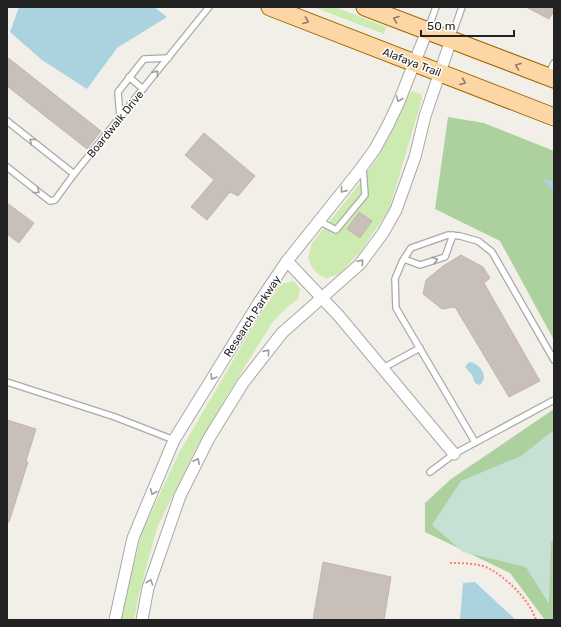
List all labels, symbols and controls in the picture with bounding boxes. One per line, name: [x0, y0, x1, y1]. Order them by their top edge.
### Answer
scale bar: [421, 12, 514, 38]
one-way arrow: [393, 16, 401, 24]
one-way arrow: [303, 17, 310, 25]
text: 50 m: [427, 19, 455, 33]
street label: Alafaya Trail: [381, 45, 443, 80]
one-way arrow: [514, 62, 521, 70]
one-way arrow: [151, 71, 158, 78]
one-way arrow: [460, 78, 467, 86]
street label: Boardwalk Drive: [84, 88, 146, 160]
one-way arrow: [396, 96, 404, 103]
one-way arrow: [30, 139, 37, 146]
one-way arrow: [341, 186, 348, 193]
one-way arrow: [33, 187, 40, 194]
one-way arrow: [432, 256, 439, 265]
one-way arrow: [356, 259, 363, 267]
street label: Research Parkway: [221, 273, 284, 359]
one-way arrow: [263, 349, 270, 356]
one-way arrow: [210, 373, 218, 380]
one-way arrow: [192, 458, 200, 465]
one-way arrow: [149, 488, 157, 495]
one-way arrow: [145, 578, 153, 585]

